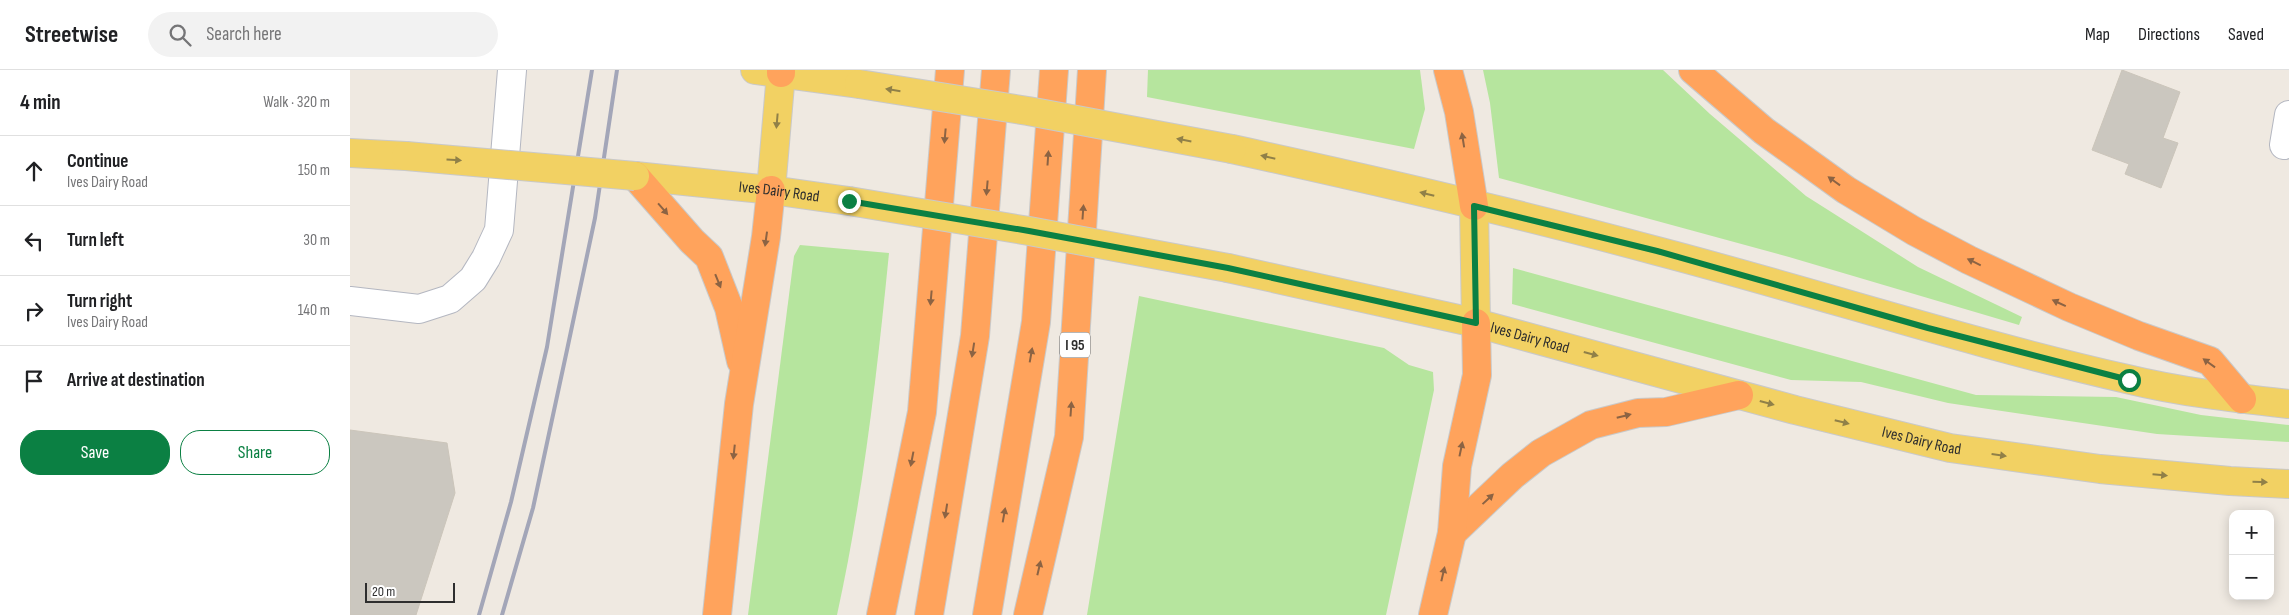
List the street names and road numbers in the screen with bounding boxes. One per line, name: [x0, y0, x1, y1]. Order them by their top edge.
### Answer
street label: Ives Dairy Road: [738, 177, 821, 206]
street label: Ives Dairy Road: [1488, 318, 1572, 358]
road number: I 95: [1060, 332, 1090, 358]
street label: Ives Dairy Road: [1880, 422, 1963, 459]

